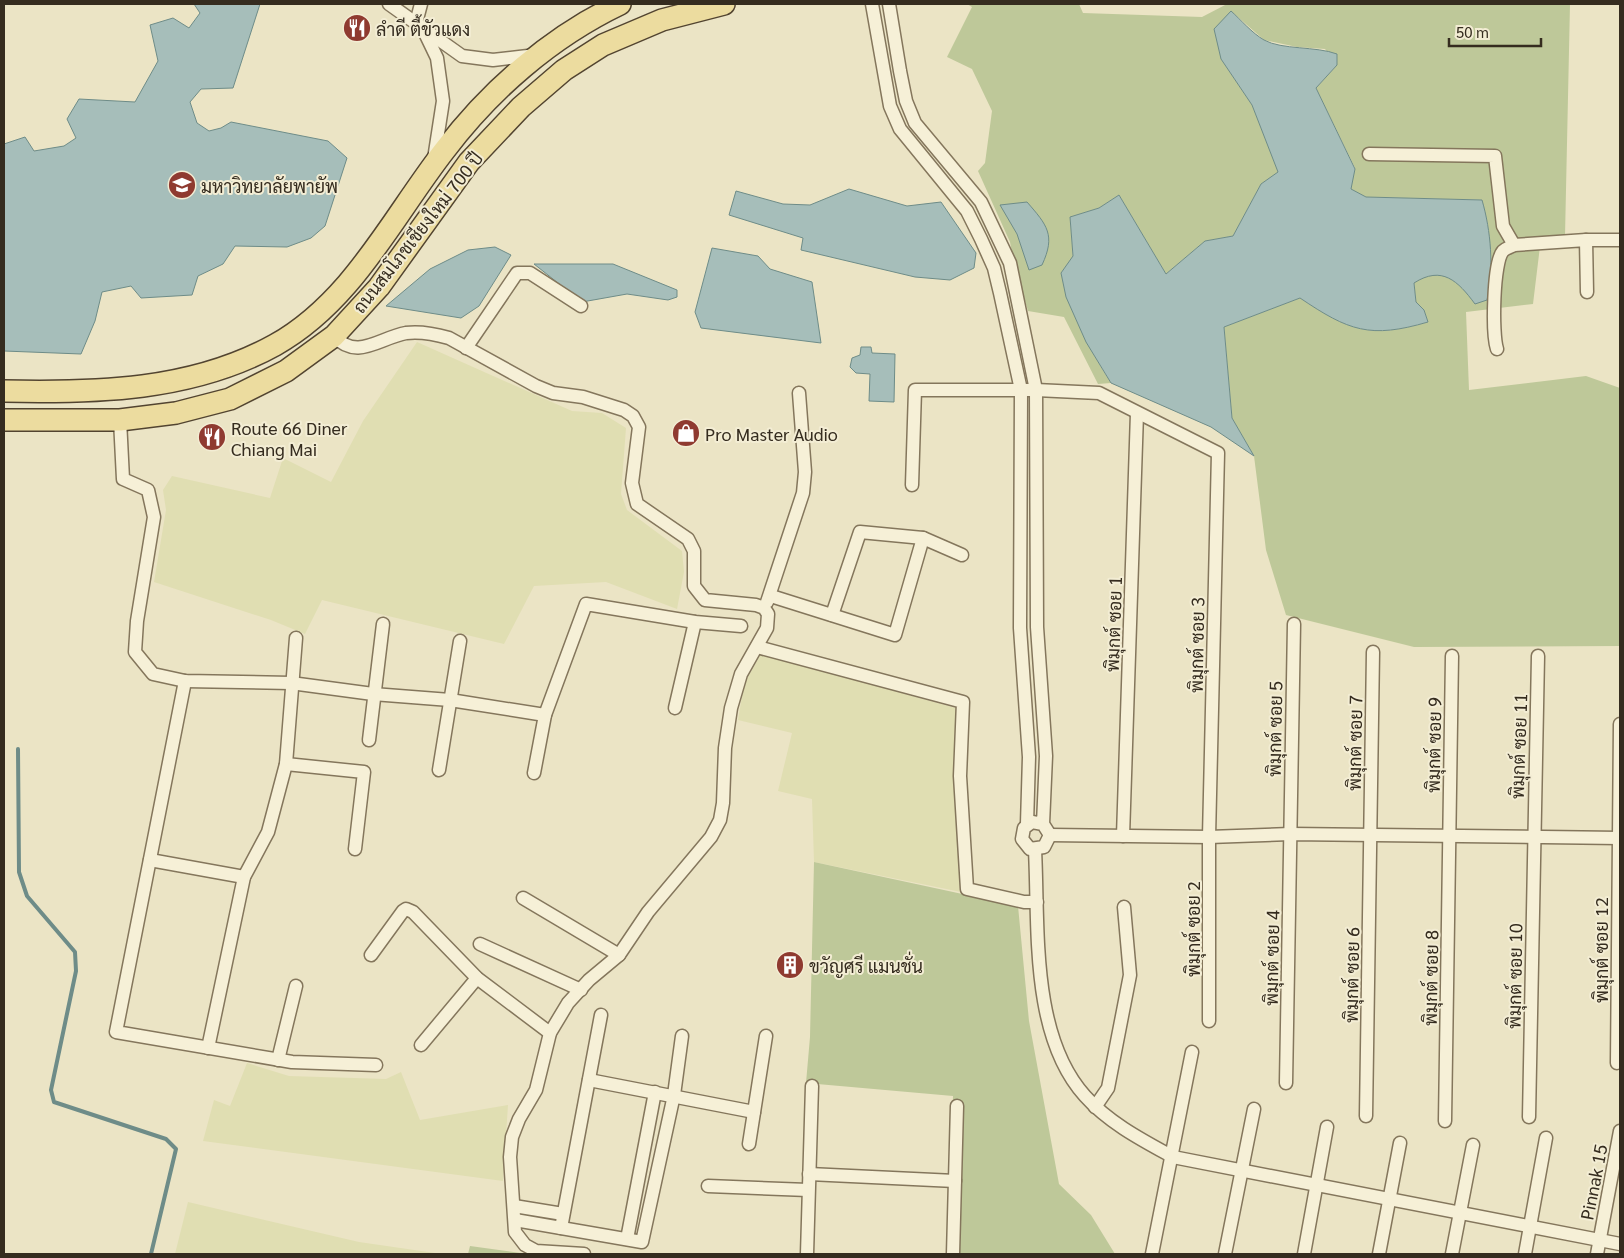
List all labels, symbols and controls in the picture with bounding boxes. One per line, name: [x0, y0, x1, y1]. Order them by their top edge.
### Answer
restaurant icon: ลำดี ตี้ขัวแดง: [342, 13, 372, 43]
place label: ลำดี ตี้ขัวแดง: [376, 14, 470, 40]
scale bar: [1449, 15, 1542, 47]
text: 50 m: [1456, 22, 1489, 41]
street label: ถนนสมโภชเชียงใหม่ 700 ปี: [347, 147, 487, 317]
school or university icon: มหาวิทยาลัยพายัพ: [167, 170, 197, 200]
place label: มหาวิทยาลัยพายัพ: [201, 174, 338, 197]
place label: Route 66 Diner Chiang Mai: [231, 416, 348, 460]
shop icon: Pro Master Audio: [671, 418, 701, 448]
restaurant icon: Route 66 Diner Chiang Mai: [197, 422, 227, 452]
place label: Pro Master Audio: [705, 422, 838, 445]
street label: พิมุกต์ ซอย 1: [1100, 576, 1128, 672]
street label: พิมุกต์ ซอย 3: [1184, 597, 1210, 693]
street label: พิมุกต์ ซอย 5: [1262, 681, 1288, 777]
street label: พิมุกต์ ซอย 11: [1505, 693, 1533, 799]
street label: พิมุกต์ ซอย 7: [1342, 695, 1368, 791]
street label: พิมุกต์ ซอย 9: [1421, 697, 1447, 793]
street label: พิมุกต์ ซอย 2: [1181, 881, 1206, 977]
street label: พิมุกต์ ซอย 12: [1589, 897, 1614, 1003]
street label: พิมุกต์ ซอย 4: [1259, 910, 1285, 1006]
street label: พิมุกต์ ซอย 10: [1502, 923, 1528, 1029]
street label: พิมุกต์ ซอย 6: [1339, 927, 1365, 1023]
street label: พิมุกต์ ซอย 8: [1418, 930, 1444, 1026]
building icon: ขวัญศรี แมนชั่น: [775, 950, 805, 980]
place label: ขวัญศรี แมนชั่น: [809, 951, 923, 978]
street label: Pinnak 15: [1574, 1142, 1612, 1222]

